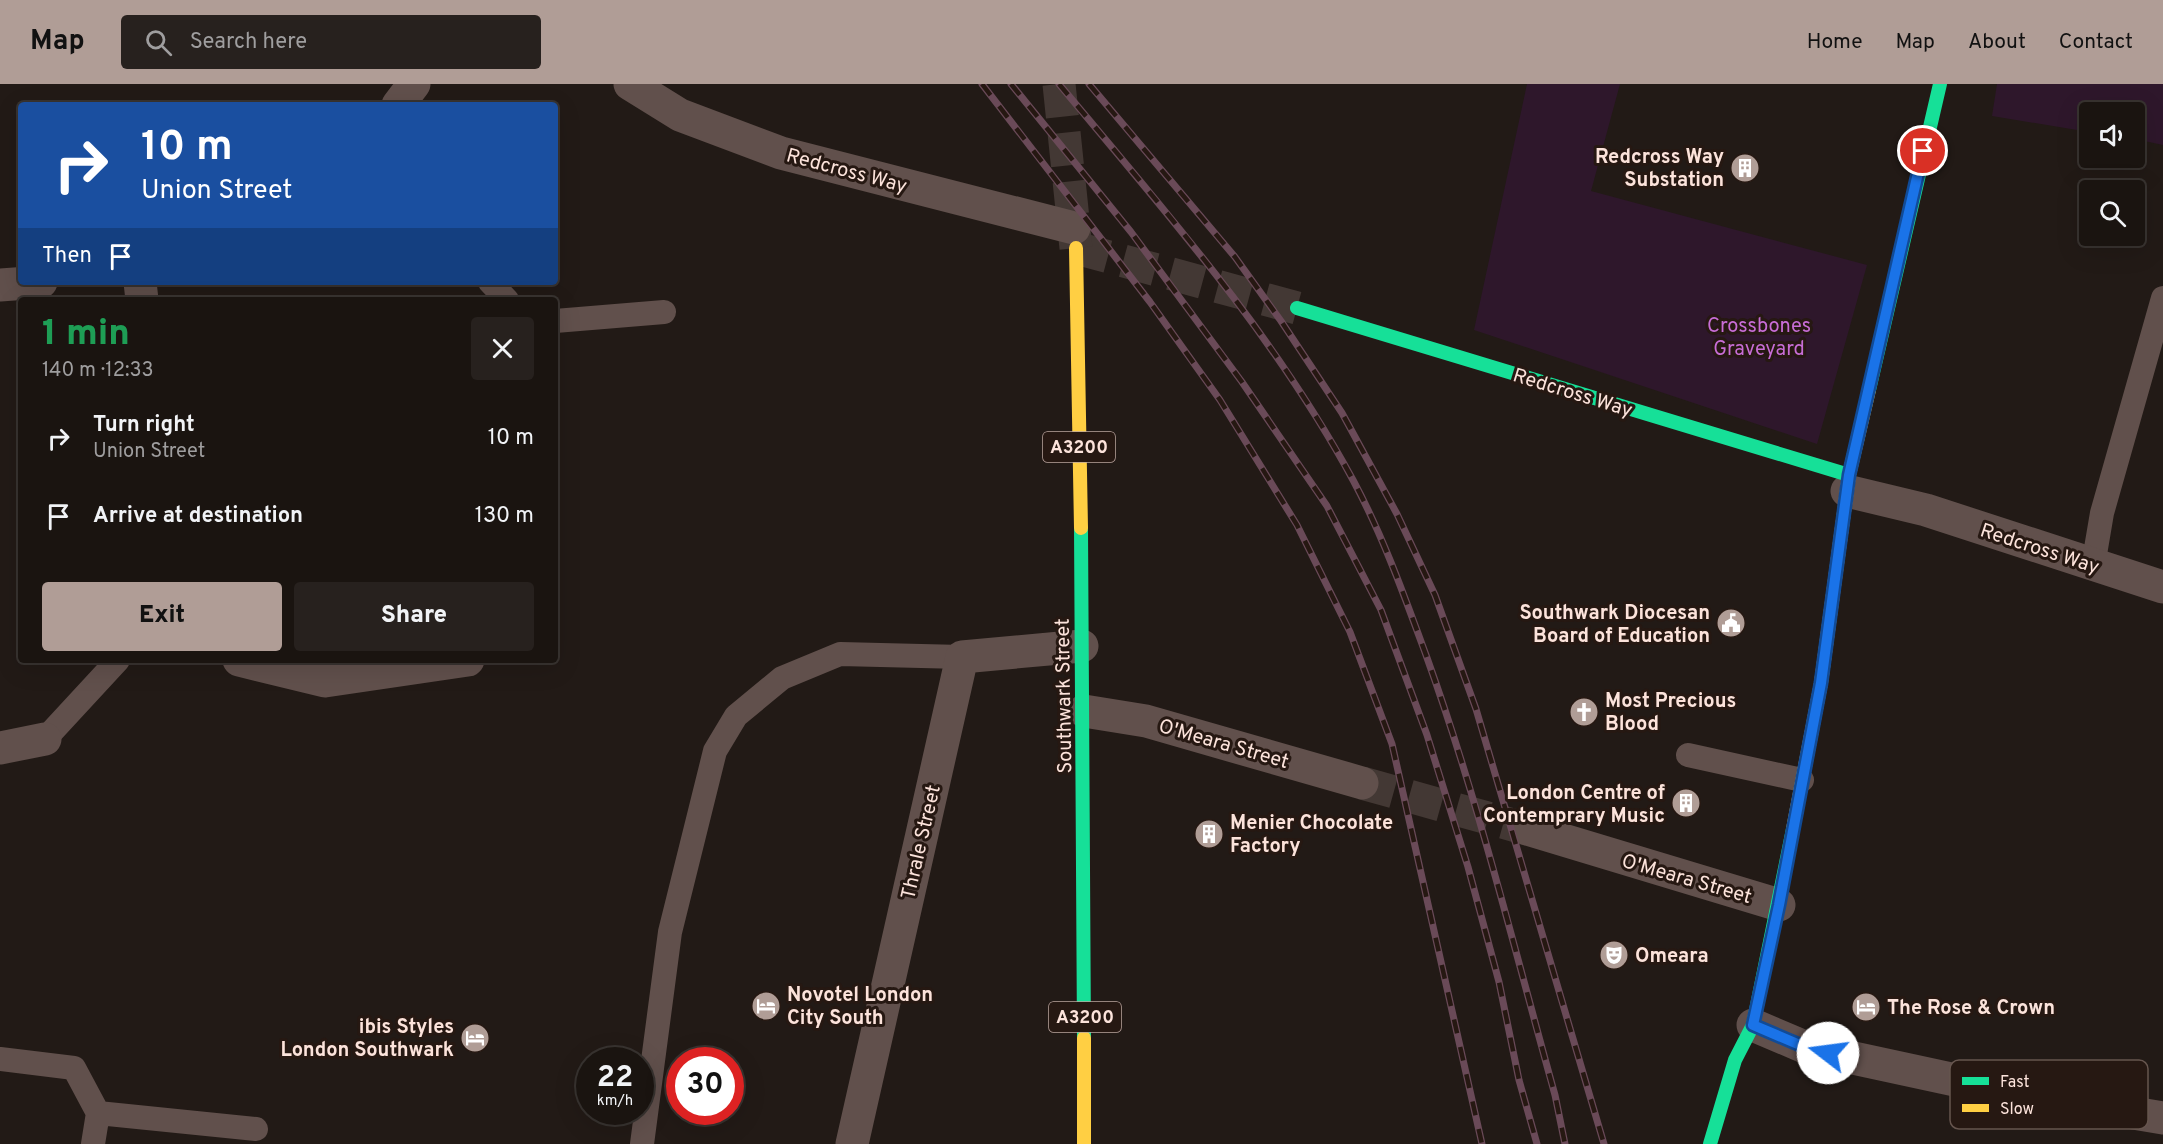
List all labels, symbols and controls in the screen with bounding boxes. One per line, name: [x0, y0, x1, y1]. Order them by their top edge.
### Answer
search box: [121, 15, 541, 69]
text: Map: [30, 24, 85, 60]
icon: search: [142, 26, 175, 59]
text: Search here: [190, 29, 307, 56]
text: Home: [1807, 29, 1863, 56]
text: Map: [1896, 29, 1935, 56]
text: About: [1968, 29, 2026, 56]
text: Contact: [2059, 29, 2133, 56]
map controls: [2079, 102, 2145, 246]
button: sound: [2079, 102, 2145, 168]
text: 10 m: [141, 122, 233, 175]
pin: [1897, 125, 1948, 176]
icon: right: [42, 126, 120, 204]
icon: arrive: [1906, 134, 1939, 167]
street label: Redcross Way: [783, 143, 910, 201]
place label: Redcross Way Substation: [1595, 145, 1724, 194]
building icon: Redcross Way Substation: [1729, 152, 1761, 184]
text: Union Street: [141, 174, 292, 208]
button: search: [2079, 180, 2145, 246]
icon: arrive: [104, 240, 137, 273]
text: Then: [42, 243, 92, 270]
text: 1 min: [42, 312, 130, 358]
park label: Crossbones Graveyard: [1707, 314, 1811, 363]
button: close: [471, 317, 534, 380]
text: 140 m · 12:33: [42, 358, 154, 384]
street label: Redcross Way: [1509, 363, 1635, 424]
text: Turn right: [93, 412, 195, 439]
icon: right: [42, 422, 75, 455]
text: 10 m: [488, 425, 534, 452]
road number: A3200: [1043, 432, 1115, 462]
text: Union Street: [93, 439, 205, 465]
icon: arrive: [42, 500, 75, 533]
text: Arrive at destination: [93, 503, 303, 530]
text: 130 m: [475, 503, 534, 530]
street label: Redcross Way: [1976, 518, 2102, 581]
button: Exit: [42, 582, 282, 651]
button: Share: [294, 582, 534, 651]
place label: Southwark Diocesan Board of Education: [1520, 601, 1710, 650]
public building icon: Southwark Diocesan Board of Education: [1715, 607, 1747, 639]
street label: Southwark Street: [1051, 618, 1079, 774]
place label: Most Precious Blood: [1605, 689, 1736, 738]
church icon: Most Precious Blood: [1568, 696, 1600, 728]
street label: O'Meara Street: [1155, 714, 1291, 776]
place label: London Centre of Contemprary Music: [1483, 781, 1665, 830]
street label: Thrale Street: [896, 783, 948, 902]
building icon: London Centre of Contemprary Music: [1670, 787, 1702, 819]
place label: Menier Chocolate Factory: [1230, 811, 1393, 860]
building icon: Menier Chocolate Factory: [1193, 818, 1225, 850]
street label: O'Meara Street: [1618, 849, 1754, 911]
theatre icon: Omeara: [1598, 939, 1630, 971]
place label: Omeara: [1635, 944, 1709, 970]
place label: Novotel London City South: [787, 983, 933, 1032]
hotel icon: Novotel London City South: [750, 990, 782, 1022]
hotel icon: The Rose & Crown: [1850, 991, 1882, 1023]
place label: The Rose & Crown: [1887, 996, 2055, 1022]
road number: A3200: [1049, 1002, 1121, 1032]
place label: ibis Styles London Southwark: [280, 1015, 454, 1064]
position arrow: [1796, 1021, 1860, 1085]
hotel icon: ibis Styles London Southwark: [459, 1022, 491, 1054]
speed limit sign: 30: [666, 1047, 744, 1125]
text: 22: [597, 1060, 633, 1097]
legend: [1950, 1060, 2148, 1129]
text: Fast: [2000, 1073, 2030, 1093]
text: km/h: [597, 1092, 633, 1111]
text: Slow: [2000, 1100, 2034, 1120]

